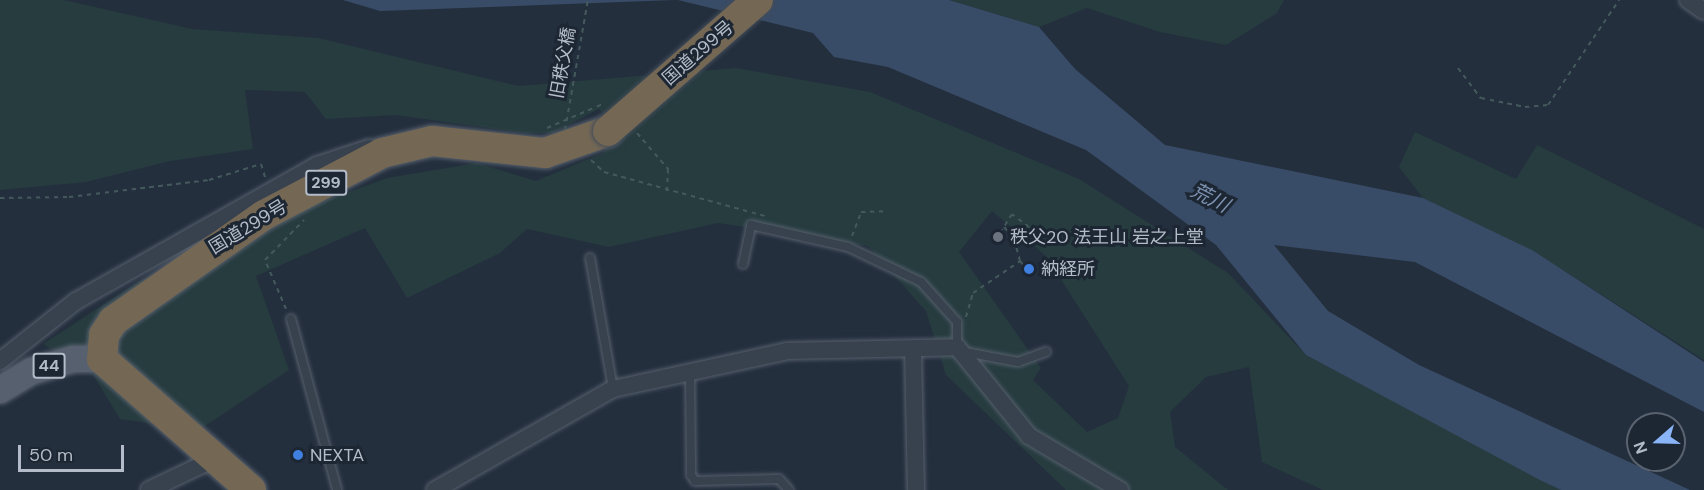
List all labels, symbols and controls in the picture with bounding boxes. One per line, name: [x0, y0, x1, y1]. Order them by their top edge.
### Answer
street label: 国道299号: [658, 16, 738, 90]
street label: 旧秩父橋: [546, 26, 580, 100]
road number: 299: [305, 170, 347, 196]
water label: 荒川: [1187, 178, 1233, 218]
street label: 国道299号: [205, 195, 291, 259]
place label: 秩父20 法王山 岩之上堂: [1010, 226, 1204, 248]
marker: 秩父20 法王山 岩之上堂: [991, 230, 1005, 244]
place label: 納経所: [1041, 258, 1095, 280]
marker: 納経所: [1022, 262, 1036, 276]
road number: 44: [32, 353, 66, 379]
north arrow: [1626, 412, 1686, 472]
scale bar: [21, 433, 128, 471]
text: N: [1629, 439, 1652, 457]
text: 50 m: [29, 443, 73, 467]
place label: NEXTA: [310, 444, 364, 466]
marker: NEXTA: [291, 448, 305, 462]

